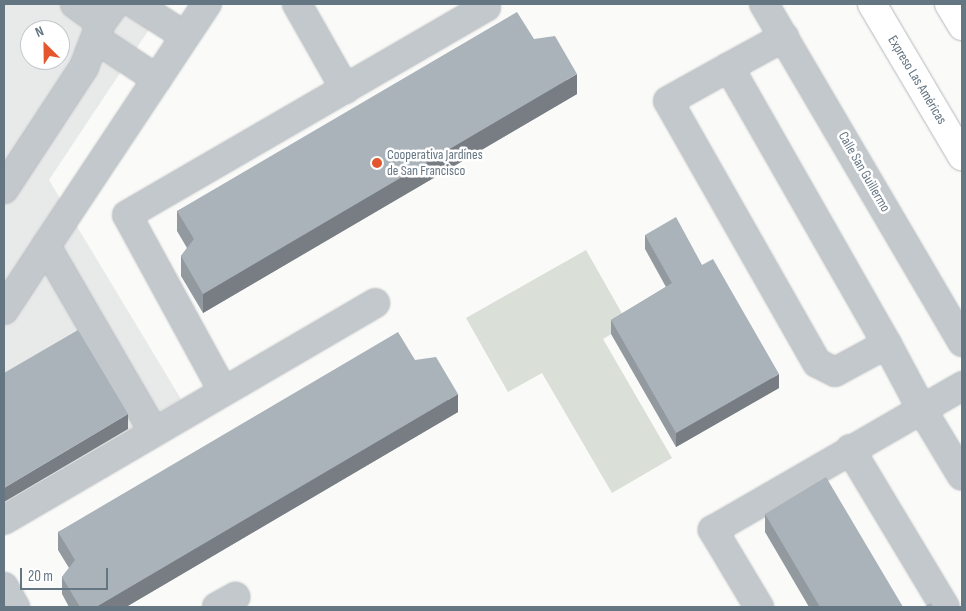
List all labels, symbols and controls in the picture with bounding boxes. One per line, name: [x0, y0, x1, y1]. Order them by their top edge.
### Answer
north arrow: [20, 20, 70, 70]
text: N: [33, 22, 46, 41]
street label: Expreso Las Américas: [884, 33, 950, 127]
street label: Calle San Guillermo: [834, 129, 894, 215]
place label: Cooperativa Jardines de San Francisco: [387, 147, 483, 180]
marker: Cooperativa Jardines de San Francisco: [371, 157, 383, 169]
scale bar: [22, 558, 110, 590]
text: 20 m: [28, 567, 53, 586]

